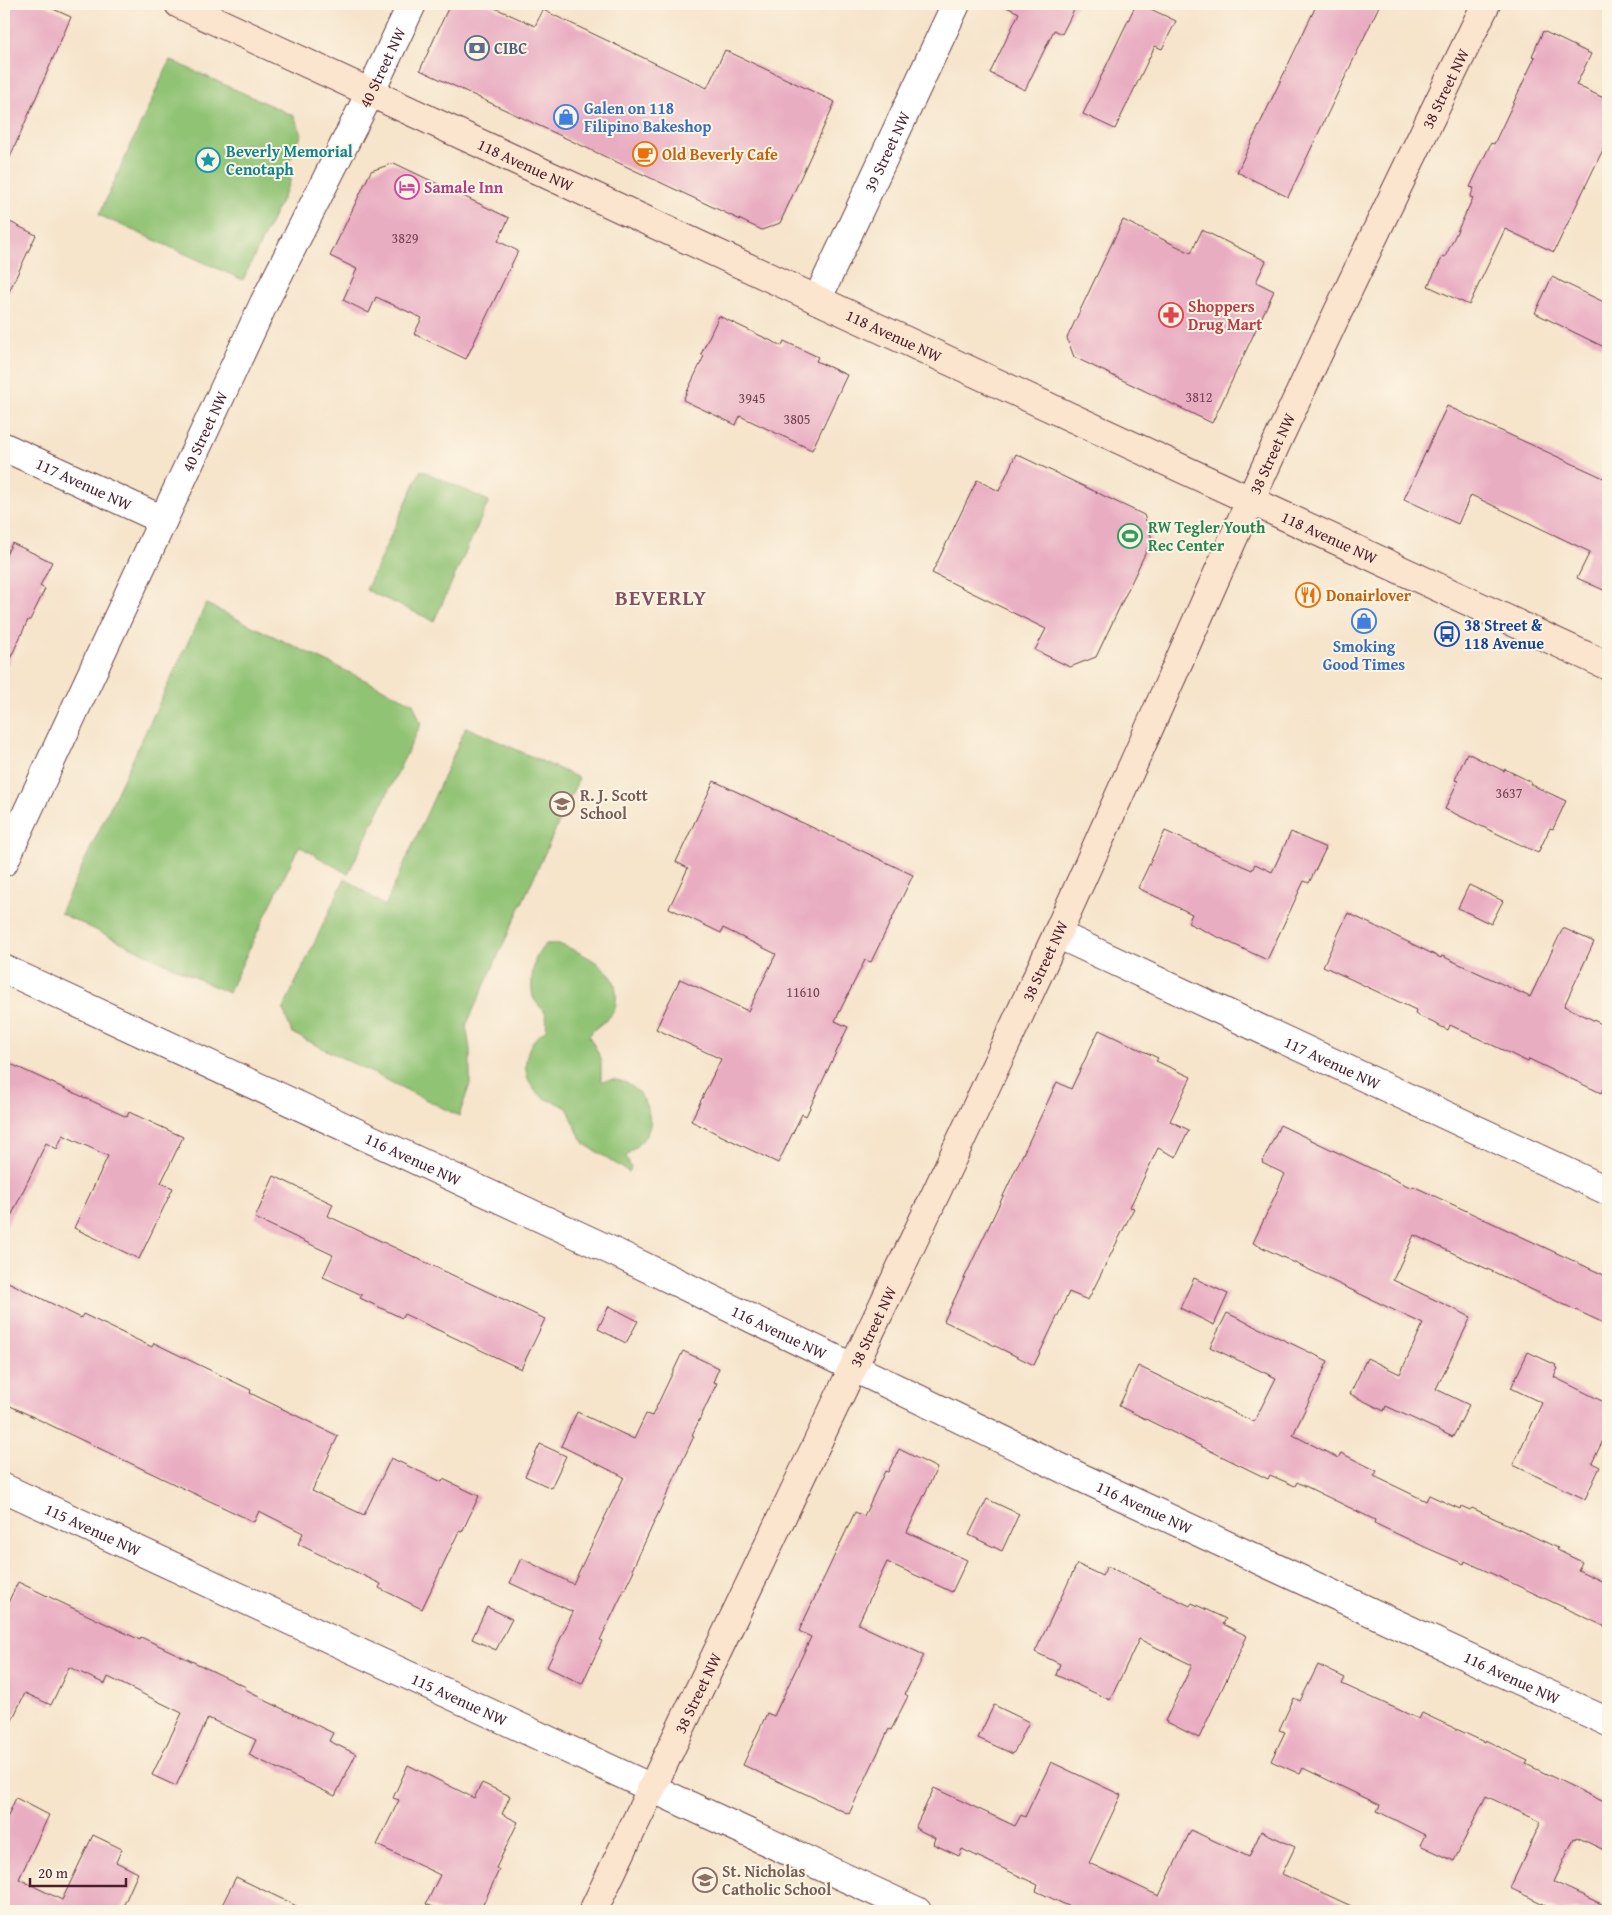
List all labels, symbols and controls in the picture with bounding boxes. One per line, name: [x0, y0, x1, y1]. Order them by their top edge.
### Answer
street label: 40 Street NW: [352, 23, 412, 112]
bank icon: CIBC: [464, 35, 490, 61]
place label: CIBC: [494, 36, 527, 60]
street label: 38 Street NW: [1415, 44, 1475, 133]
place label: Galen on 118 Filipino Bakeshop: [584, 96, 711, 138]
shop icon: Galen on 118 Filipino Bakeshop: [553, 104, 579, 130]
street label: 39 Street NW: [857, 107, 916, 196]
street label: 118 Avenue NW: [474, 132, 578, 197]
place label: Beverly Memorial Cenotaph: [226, 139, 353, 181]
cafe icon: Old Beverly Cafe: [632, 141, 658, 167]
place label: Old Beverly Cafe: [662, 142, 778, 166]
place icon: Beverly Memorial Cenotaph: [195, 147, 221, 173]
hotel icon: Samale Inn: [394, 174, 420, 200]
place label: Samale Inn: [424, 175, 504, 199]
house number: 3829: [392, 228, 419, 248]
place label: Shoppers Drug Mart: [1188, 294, 1262, 336]
pharmacy icon: Shoppers Drug Mart: [1158, 302, 1184, 328]
street label: 118 Avenue NW: [842, 303, 946, 368]
street label: 40 Street NW: [175, 386, 234, 476]
house number: 3812: [1186, 387, 1212, 407]
house number: 3945: [739, 388, 765, 408]
street label: 38 Street NW: [1243, 408, 1301, 498]
house number: 3805: [784, 409, 810, 429]
street label: 117 Avenue NW: [32, 451, 136, 516]
street label: 118 Avenue NW: [1278, 504, 1382, 570]
place label: RW Tegler Youth Rec Center: [1148, 515, 1266, 557]
sports icon: RW Tegler Youth Rec Center: [1117, 523, 1143, 549]
district label: BEVERLY: [615, 582, 707, 613]
restaurant icon: Donairlover: [1295, 582, 1321, 608]
place label: Donairlover: [1326, 583, 1412, 607]
shop icon: Smoking Good Times: [1351, 608, 1377, 634]
place label: 38 Street & 118 Avenue: [1464, 613, 1544, 655]
bus stop icon: 38 Street & 118 Avenue: [1434, 621, 1460, 647]
place label: Smoking Good Times: [1323, 634, 1405, 676]
place label: R. J. Scott School: [580, 783, 648, 825]
house number: 3637: [1496, 783, 1523, 803]
school or university icon: R. J. Scott School: [549, 791, 575, 817]
street label: 38 Street NW: [1015, 916, 1074, 1005]
house number: 11610: [786, 982, 820, 1002]
street label: 117 Avenue NW: [1281, 1030, 1385, 1095]
street label: 116 Avenue NW: [361, 1126, 465, 1192]
street label: 38 Street NW: [843, 1282, 902, 1371]
street label: 116 Avenue NW: [728, 1298, 831, 1365]
street label: 116 Avenue NW: [1093, 1474, 1197, 1540]
street label: 115 Avenue NW: [41, 1497, 145, 1562]
street label: 116 Avenue NW: [1460, 1645, 1564, 1710]
street label: 38 Street NW: [668, 1648, 727, 1737]
street label: 115 Avenue NW: [408, 1666, 512, 1732]
scale bar: [30, 1855, 126, 1887]
place label: St. Nicholas Catholic School: [722, 1859, 831, 1901]
text: 20 m: [38, 1862, 69, 1883]
school or university icon: St. Nicholas Catholic School: [692, 1867, 718, 1893]

